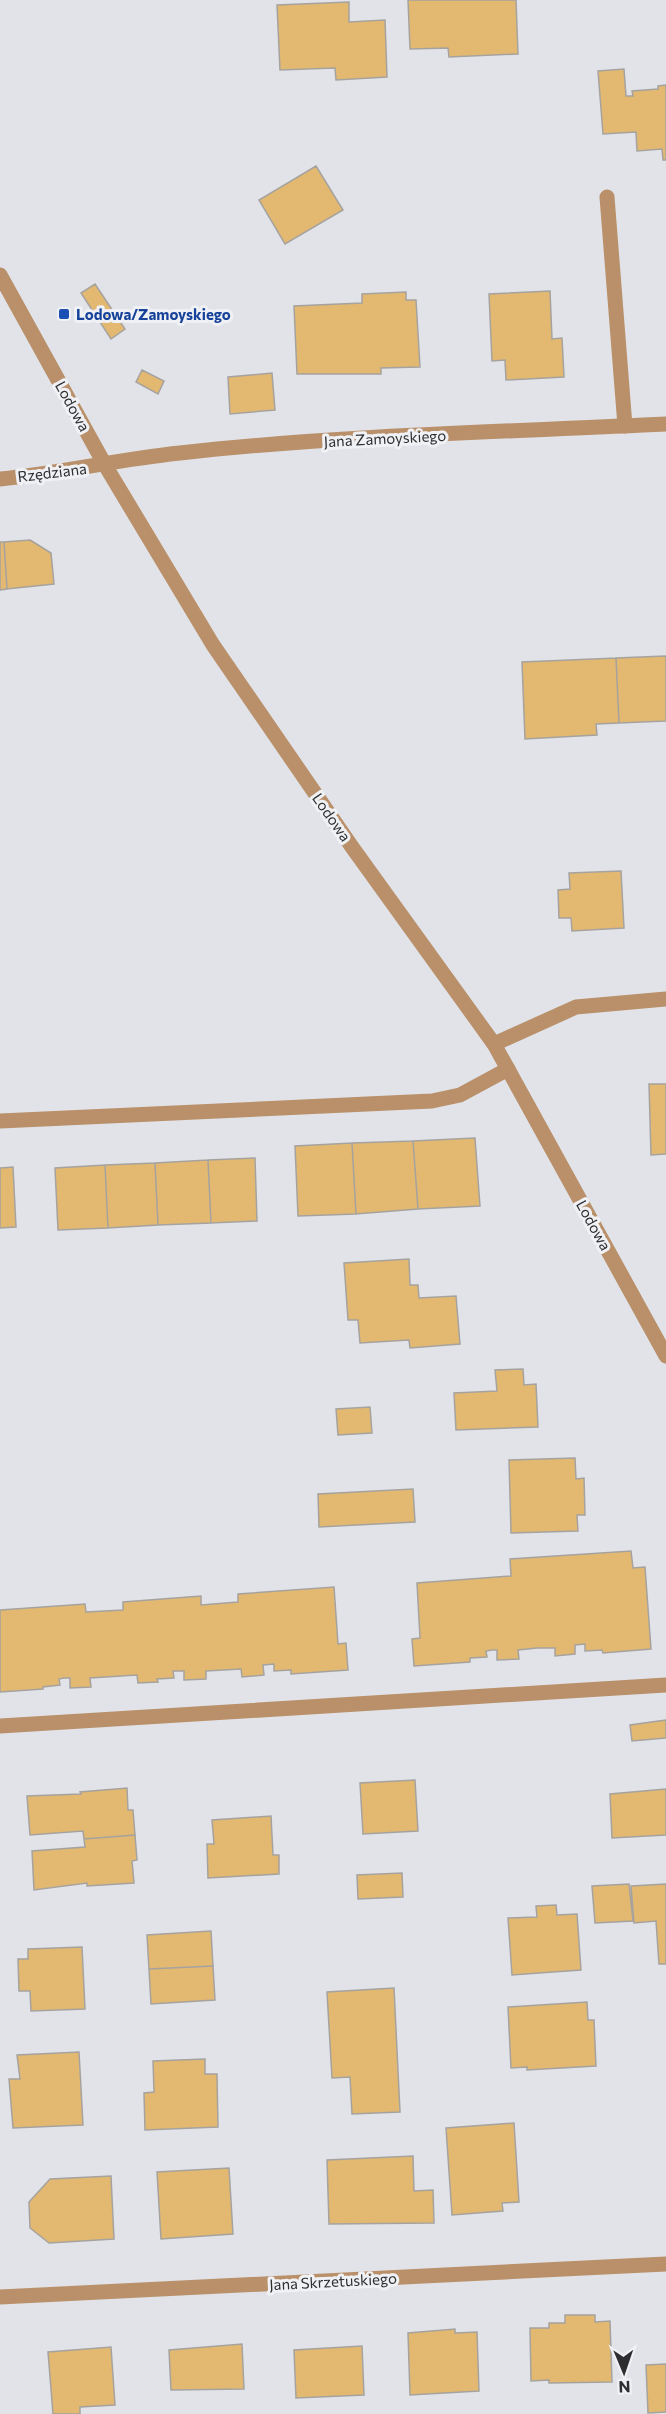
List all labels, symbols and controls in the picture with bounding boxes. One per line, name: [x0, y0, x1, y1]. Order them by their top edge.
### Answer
place label: Lodowa/Zamoyskiego: [76, 305, 231, 323]
marker: Lodowa/Zamoyskiego: [57, 307, 71, 321]
street label: Lodowa: [52, 378, 94, 434]
street label: Jana Zamoyskiego: [323, 426, 447, 450]
street label: Rzędziana: [16, 459, 88, 485]
street label: Lodowa: [309, 789, 355, 845]
street label: Lodowa: [573, 1197, 615, 1253]
street label: Jana Skrzetuskiego: [269, 2269, 397, 2293]
north arrow: [594, 2342, 654, 2402]
text: N: [618, 2378, 631, 2397]

